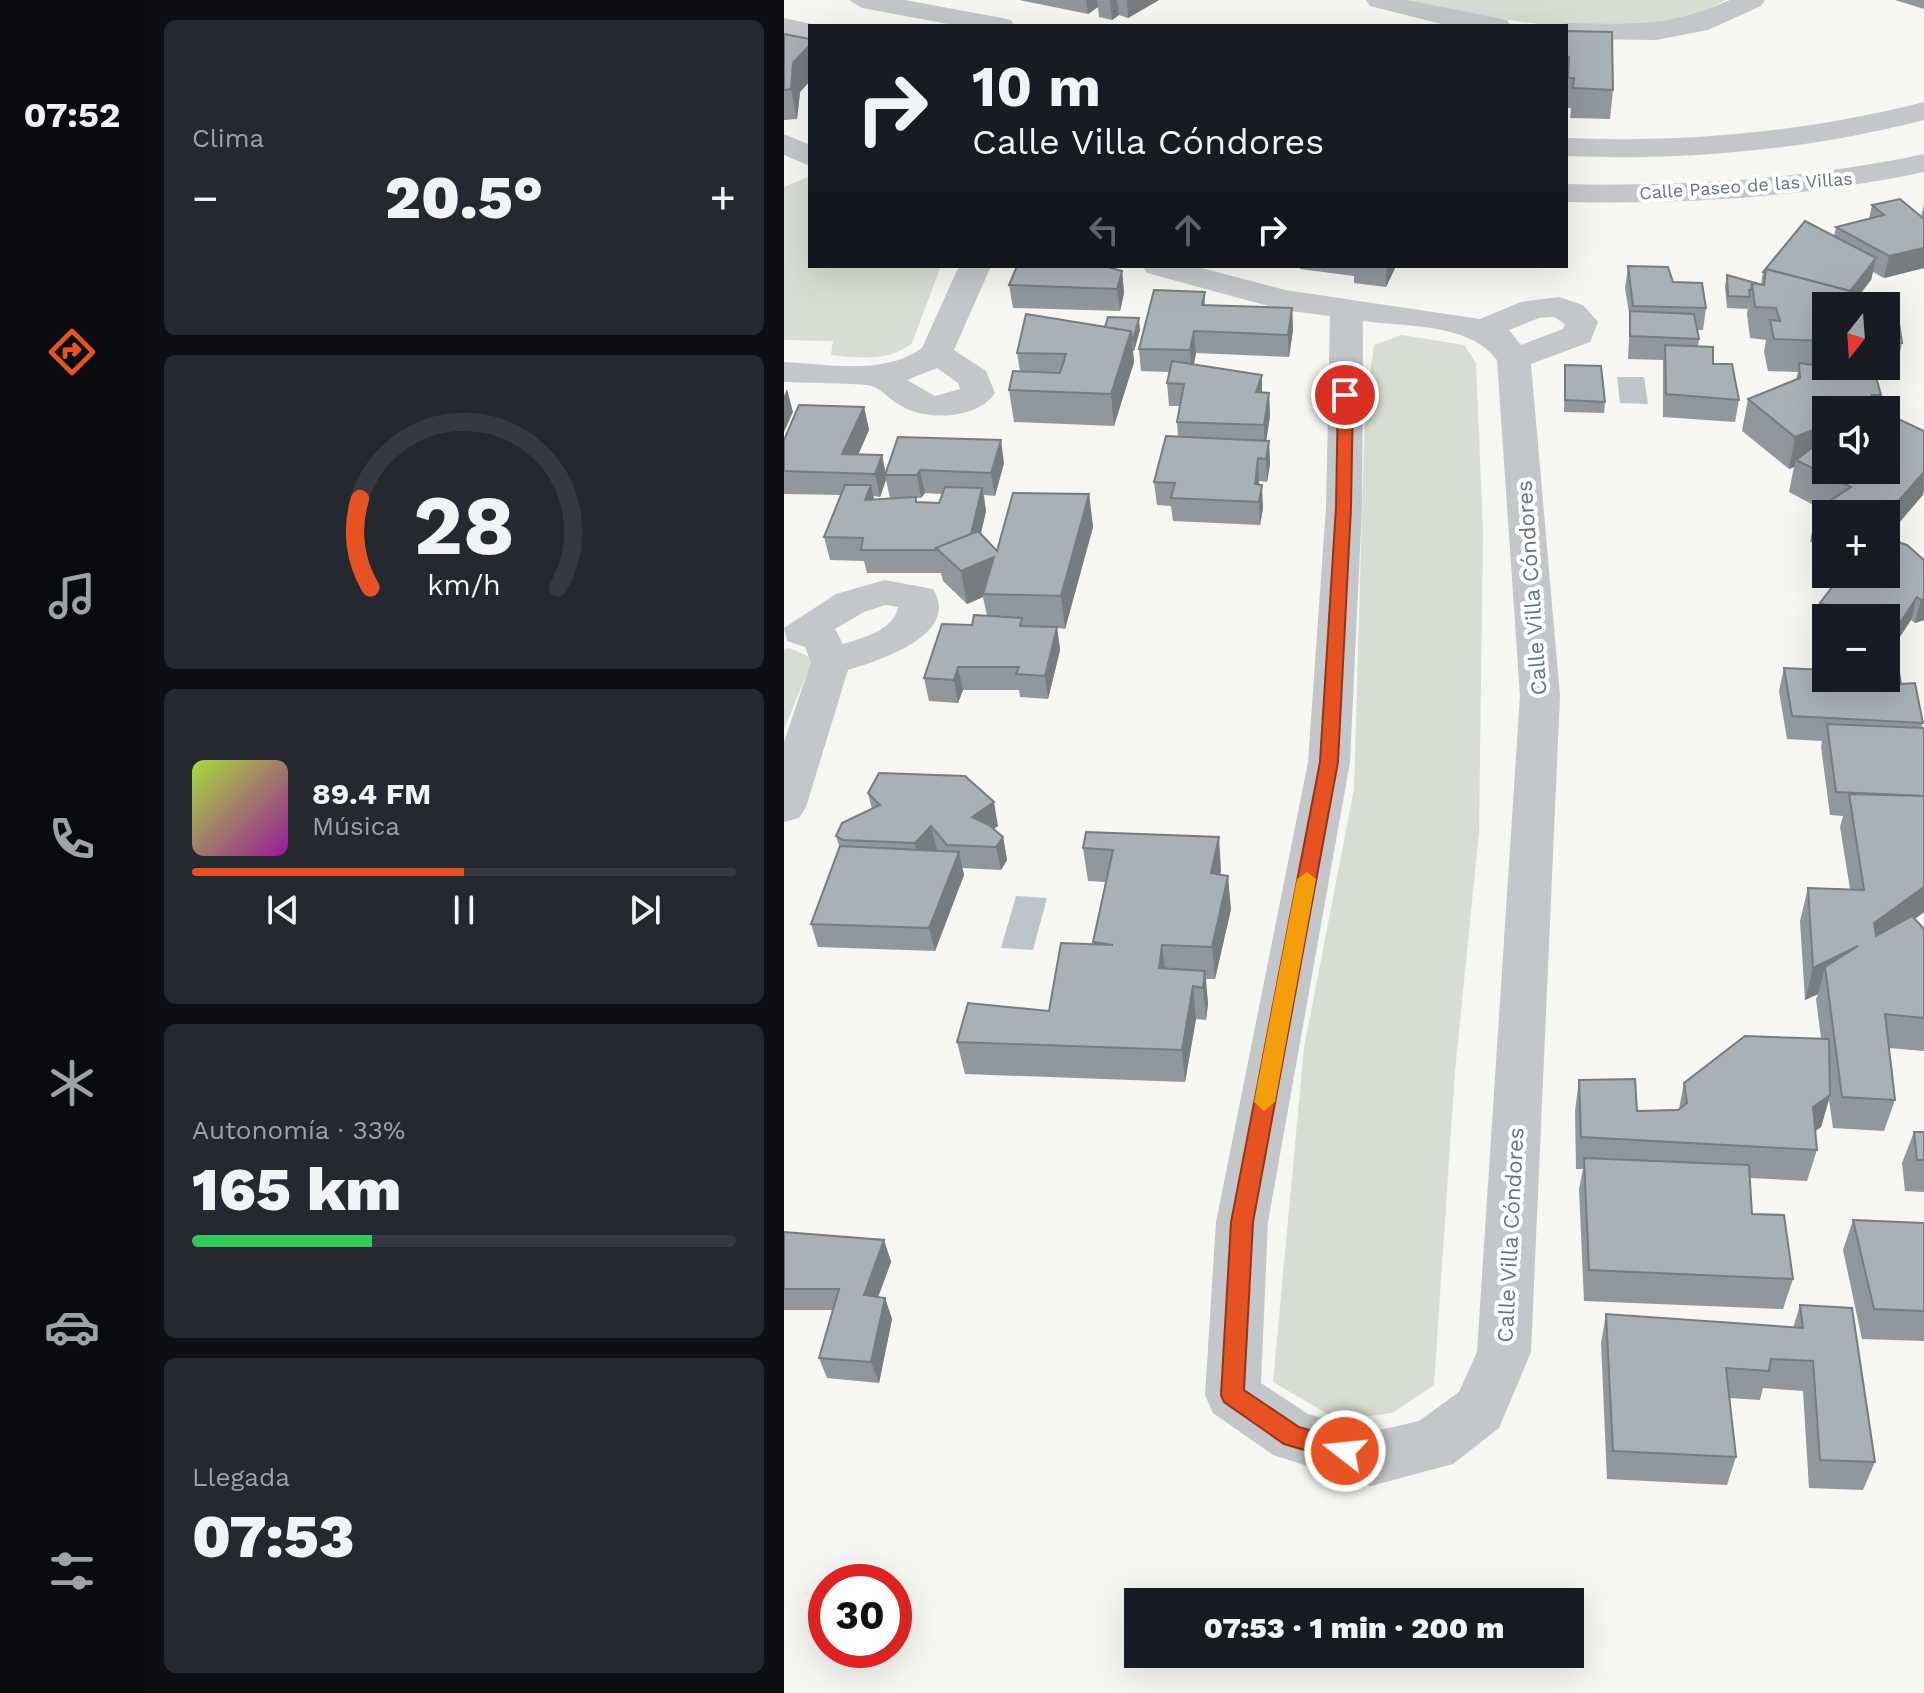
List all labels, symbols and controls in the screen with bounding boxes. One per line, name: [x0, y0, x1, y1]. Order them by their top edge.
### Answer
text: 10 m: [972, 54, 1101, 120]
icon: right: [840, 56, 944, 160]
text: 07:52: [24, 94, 120, 136]
text: Calle Villa Cóndores: [972, 121, 1324, 163]
text: Clima: [192, 123, 264, 153]
text: 20.5°: [385, 162, 543, 233]
street label: Calle Paseo de las Villas: [1639, 168, 1853, 203]
text: −: [192, 172, 219, 224]
text: +: [709, 172, 736, 224]
icon: left: [1082, 208, 1126, 252]
icon: ahead: [1166, 208, 1210, 252]
icon: right: [1250, 208, 1294, 252]
north arrow: [1812, 292, 1900, 380]
map controls: [1812, 292, 1900, 692]
icon: directions: [44, 324, 100, 380]
pin: [1311, 361, 1379, 429]
icon: arrive: [1323, 373, 1367, 417]
button: sound: [1812, 396, 1900, 484]
text: 28: [413, 476, 515, 573]
street label: Calle Villa Cóndores: [1512, 480, 1551, 696]
button: +: [1812, 500, 1900, 588]
icon: music: [44, 568, 100, 624]
text: km/h: [427, 568, 501, 602]
button: −: [1812, 604, 1900, 692]
text: 89.4 FM: [312, 776, 431, 811]
icon: phone: [44, 811, 100, 867]
text: Música: [312, 811, 400, 841]
icon: previous: [261, 888, 305, 932]
icon: pause: [442, 888, 486, 932]
icon: next: [623, 888, 667, 932]
icon: climate: [44, 1055, 100, 1111]
text: Autonomía · 33%: [192, 1115, 405, 1145]
street label: Calle Villa Cóndores: [1492, 1127, 1529, 1343]
text: 165 km: [192, 1154, 402, 1225]
icon: car: [44, 1299, 100, 1355]
position arrow: [1303, 1409, 1387, 1493]
text: Llegada: [192, 1462, 290, 1492]
text: 07:53: [192, 1501, 354, 1572]
icon: filters: [44, 1543, 100, 1599]
speed limit sign: 30: [808, 1564, 912, 1668]
text: 07:53 · 1 min · 200 m: [1204, 1610, 1504, 1645]

